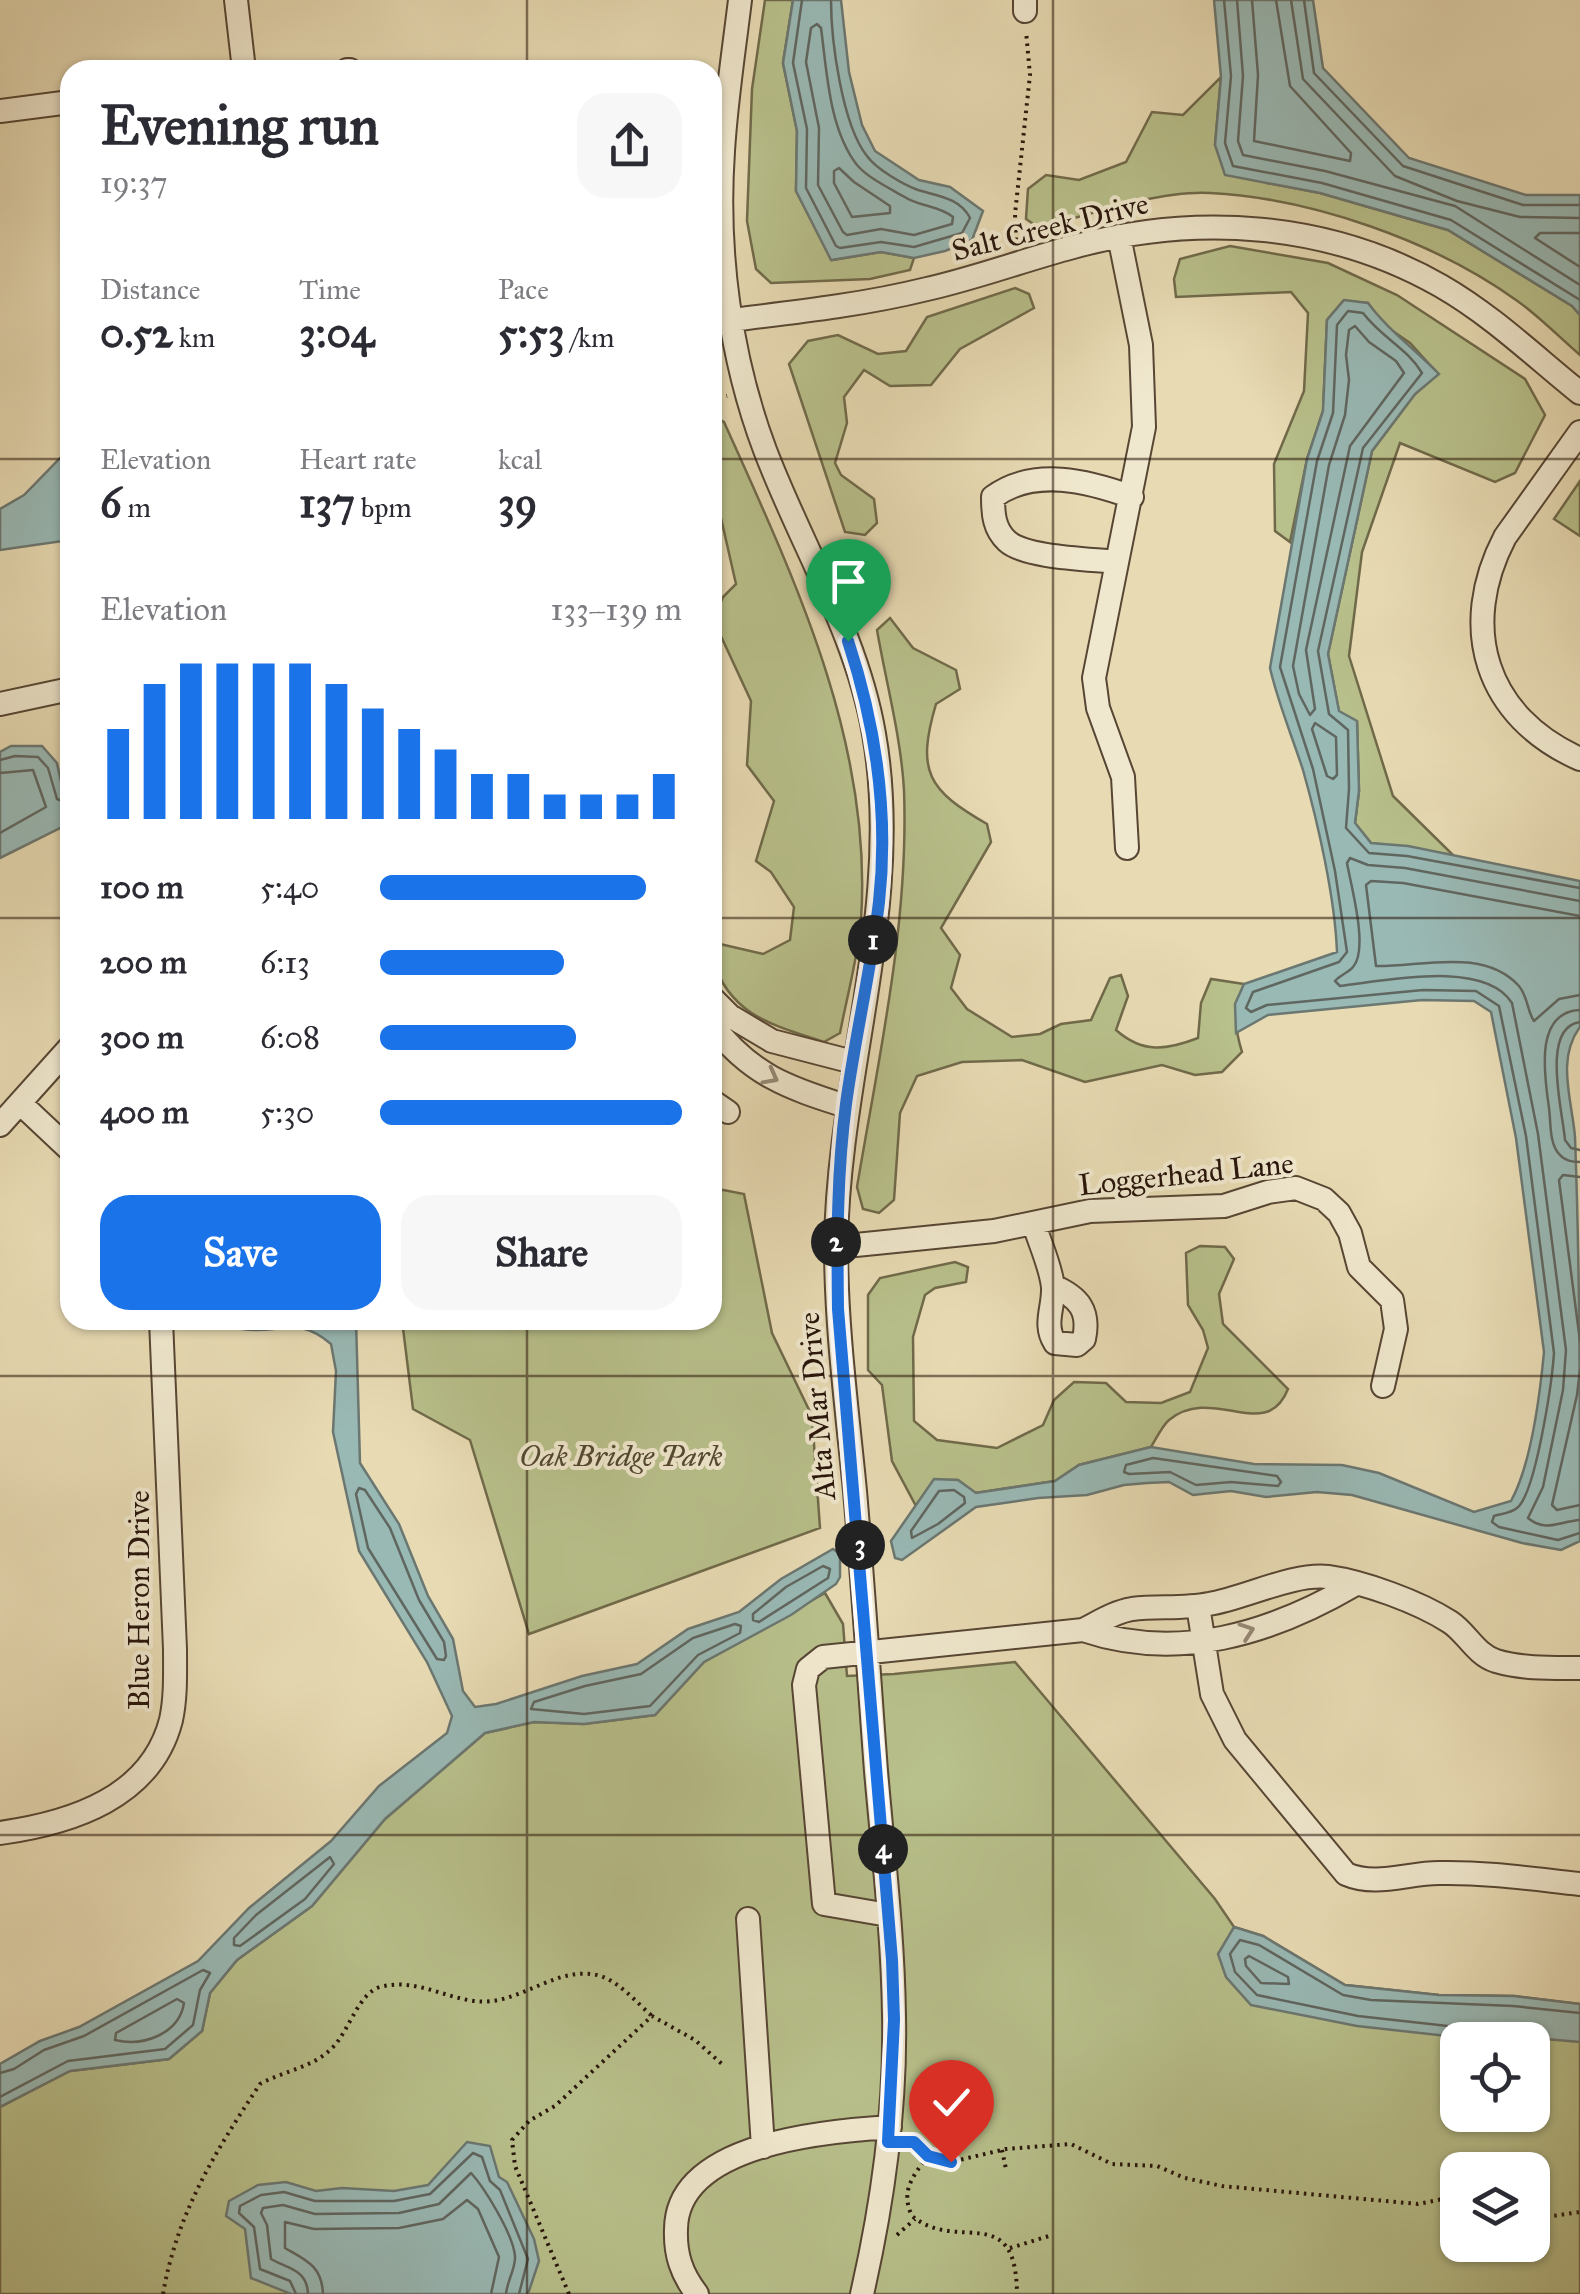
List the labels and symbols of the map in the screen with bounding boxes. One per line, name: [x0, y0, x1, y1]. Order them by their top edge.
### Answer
street label: Salt Creek Drive: [948, 185, 1152, 269]
pin: [806, 539, 891, 642]
pin: 1: [848, 915, 898, 965]
one-way arrow: [760, 1065, 779, 1084]
street label: Loggerhead Lane: [1077, 1145, 1295, 1203]
pin: 2: [811, 1217, 861, 1267]
street label: Alta Mar Drive: [791, 1310, 843, 1504]
park label: Oak Bridge Park: [519, 1438, 723, 1474]
street label: Blue Heron Drive: [121, 1490, 157, 1710]
pin: 3: [835, 1520, 885, 1570]
one-way arrow: [1238, 1623, 1255, 1643]
pin: 4: [858, 1824, 908, 1874]
pin: [909, 2060, 994, 2163]

